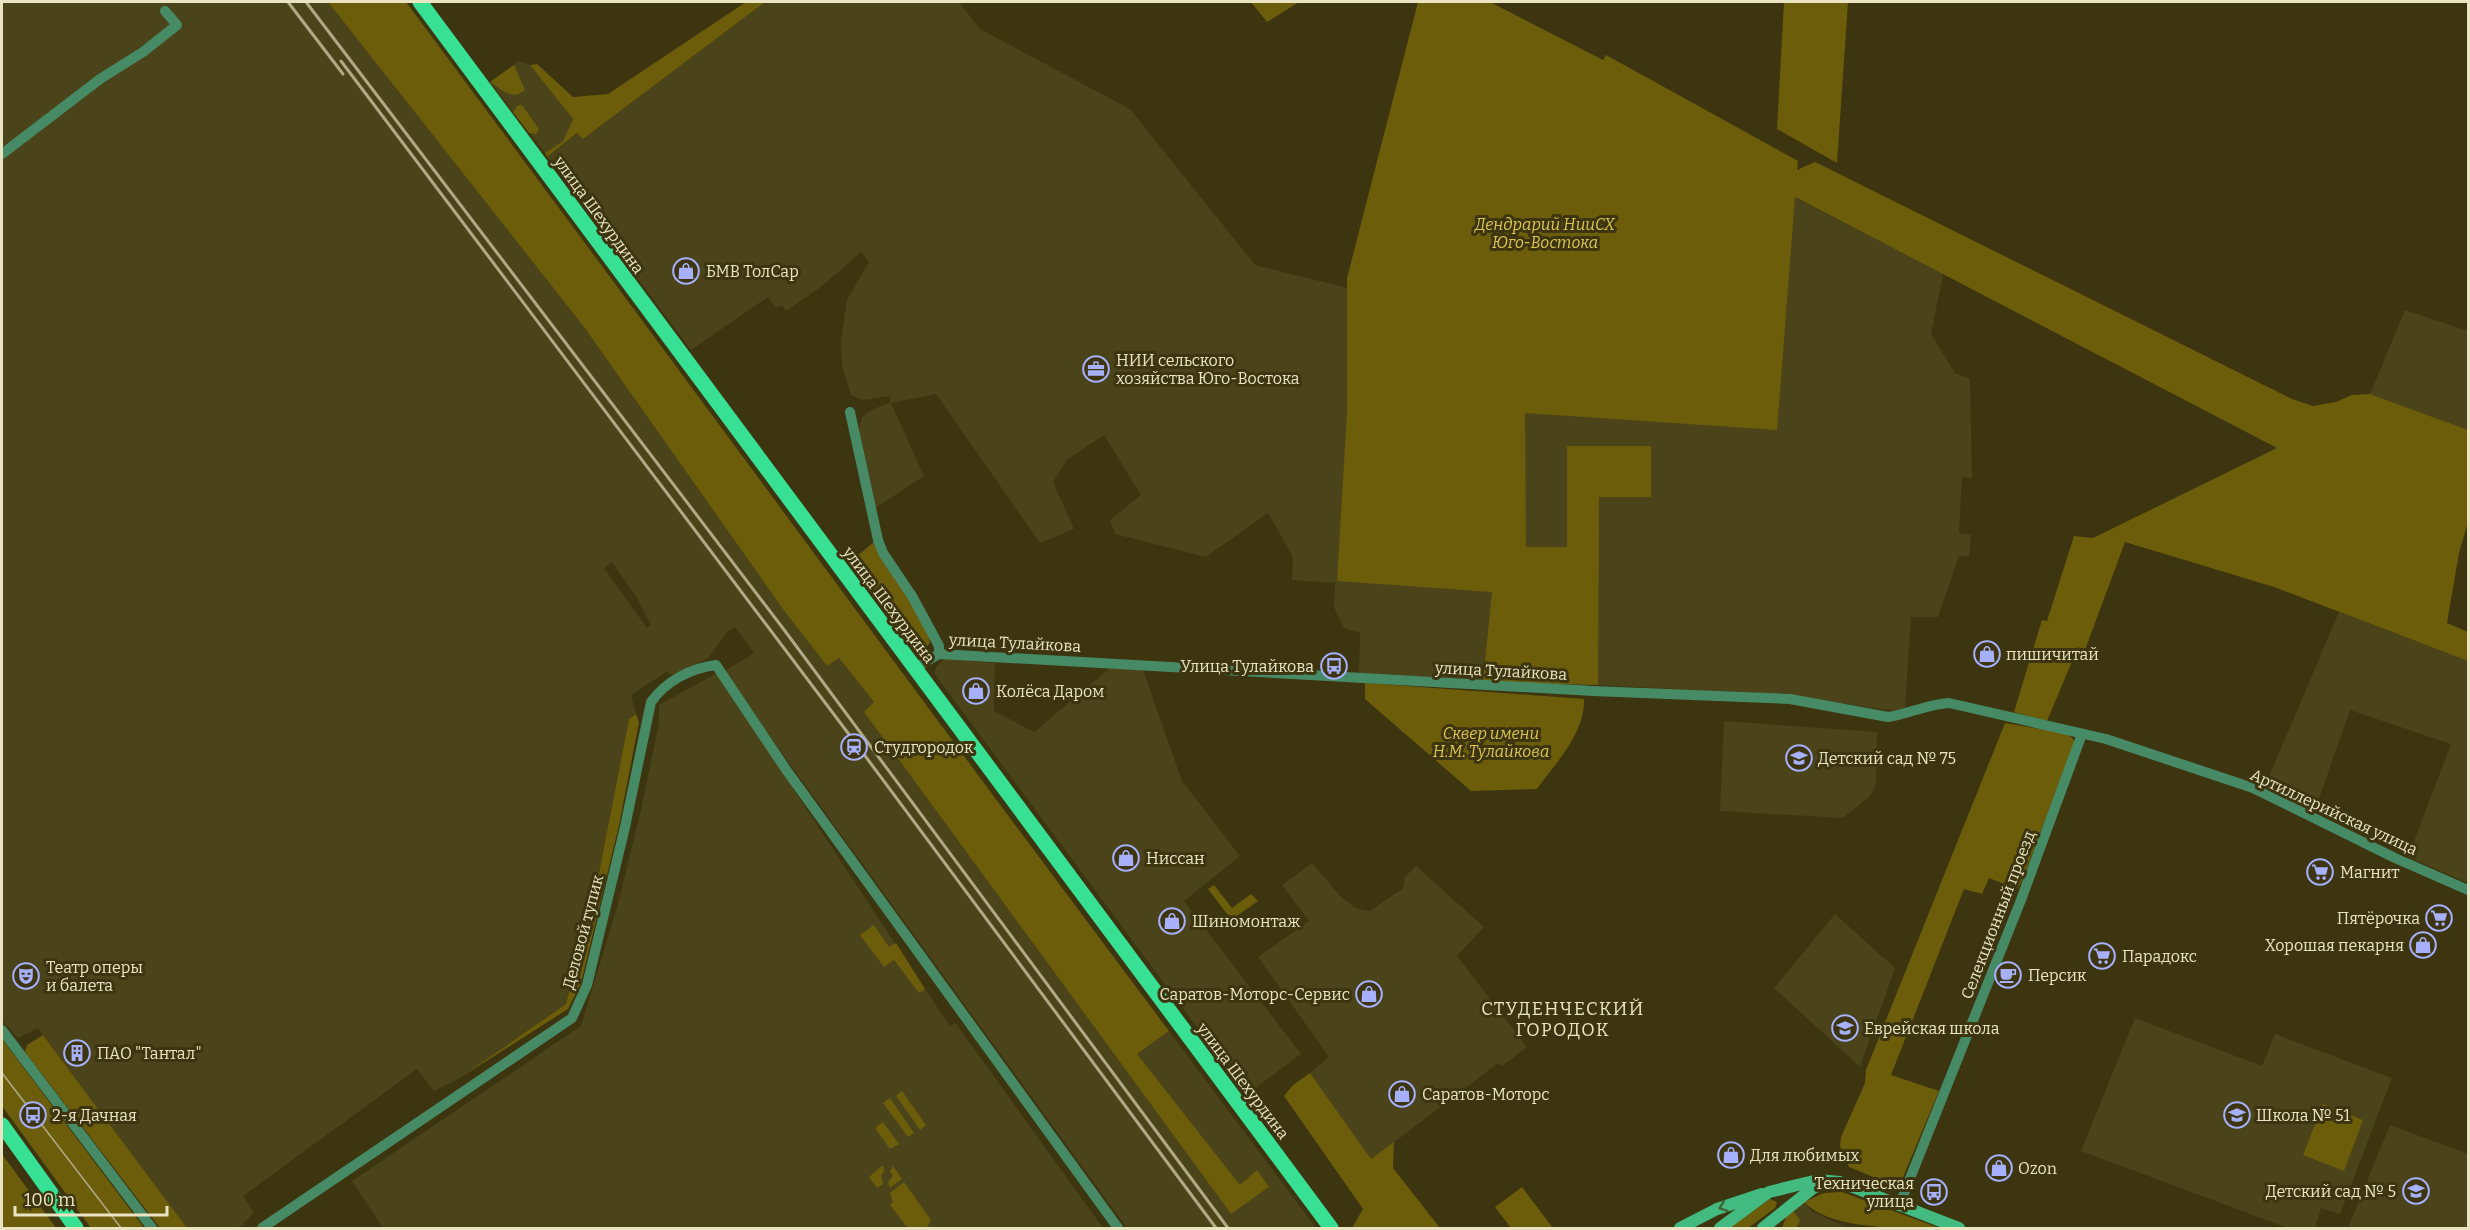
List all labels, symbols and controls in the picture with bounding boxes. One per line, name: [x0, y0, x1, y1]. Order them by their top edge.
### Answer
street label: улица Шехурдина: [549, 152, 648, 278]
park label: Дендрарий НииСХ Юго-Востока: [1474, 215, 1616, 252]
shop icon: БМВ ТолСар: [671, 256, 701, 286]
place label: БМВ ТолСар: [706, 262, 799, 281]
place label: НИИ сельского хозяйства Юго-Востока: [1116, 351, 1300, 388]
office icon: НИИ сельского хозяйства Юго-Востока: [1081, 354, 1111, 384]
street label: улица Шехурдина: [838, 542, 939, 667]
street label: улица Тулайкова: [948, 630, 1082, 656]
shop icon: пишичитай: [1972, 639, 2002, 669]
place label: пишичитай: [2006, 645, 2099, 664]
bus stop icon: Улица Тулайкова: [1319, 651, 1349, 681]
place label: Улица Тулайкова: [1180, 657, 1314, 676]
street label: улица Тулайкова: [1434, 658, 1568, 684]
shop icon: Колёса Даром: [961, 676, 991, 706]
place label: Колёса Даром: [996, 682, 1104, 701]
park label: Сквер имени Н.М. Тулайкова: [1433, 724, 1549, 761]
station icon: Студгородок: [839, 732, 869, 762]
place label: Студгородок: [874, 738, 974, 757]
school or university icon: Детский сад № 75: [1784, 743, 1814, 773]
place label: Детский сад № 75: [1818, 749, 1956, 768]
street label: Артиллерийская улица: [2247, 765, 2421, 859]
street label: Селекционный проезд: [1957, 828, 2039, 1002]
shop icon: Ниссан: [1111, 843, 1141, 873]
place label: Ниссан: [1146, 849, 1205, 868]
supermarket icon: Магнит: [2305, 857, 2335, 887]
place label: Магнит: [2340, 863, 2399, 882]
street label: Деловой тупик: [559, 872, 608, 991]
supermarket icon: Пятёрочка: [2424, 903, 2454, 933]
shop icon: Шиномонтаж: [1157, 906, 1187, 936]
place label: Пятёрочка: [2337, 909, 2420, 928]
place label: Шиномонтаж: [1192, 912, 1301, 931]
shop icon: Хорошая пекарня: [2408, 930, 2438, 960]
place label: Хорошая пекарня: [2265, 936, 2404, 955]
supermarket icon: Парадокс: [2087, 941, 2117, 971]
place label: Парадокс: [2122, 947, 2197, 966]
place label: Театр оперы и балета: [46, 958, 143, 995]
cafe icon: Персик: [1993, 960, 2023, 990]
theatre icon: Театр оперы и балета: [11, 961, 41, 991]
place label: Персик: [2028, 966, 2087, 985]
shop icon: Саратов-Моторс-Сервис: [1354, 979, 1384, 1009]
place label: Саратов-Моторс-Сервис: [1160, 985, 1350, 1004]
district label: СТУДЕНЧЕСКИЙ ГОРОДОК: [1481, 998, 1645, 1041]
school or university icon: Еврейская школа: [1830, 1013, 1860, 1043]
street label: улица Шехурдина: [1192, 1018, 1293, 1143]
place label: Еврейская школа: [1864, 1019, 2000, 1038]
building icon: ПАО "Тантал": [62, 1038, 92, 1068]
place label: ПАО "Тантал": [97, 1044, 202, 1063]
shop icon: Саратов-Моторс: [1387, 1079, 1417, 1109]
place label: Саратов-Моторс: [1422, 1085, 1550, 1104]
bus stop icon: 2-я Дачная: [18, 1100, 48, 1130]
school or university icon: Школа № 51: [2222, 1100, 2252, 1130]
place label: 2-я Дачная: [52, 1106, 137, 1125]
place label: Школа № 51: [2256, 1106, 2350, 1125]
shop icon: Для любимых: [1716, 1140, 1746, 1170]
place label: Для любимых: [1750, 1146, 1859, 1165]
shop icon: Ozon: [1984, 1153, 2014, 1183]
place label: Ozon: [2018, 1159, 2057, 1178]
place label: Техническая улица: [1815, 1174, 1914, 1211]
school or university icon: Детский сад № 5: [2401, 1176, 2431, 1206]
bus stop icon: Техническая улица: [1919, 1177, 1949, 1207]
scale bar: [15, 1179, 166, 1217]
place label: Детский сад № 5: [2266, 1182, 2396, 1201]
text: 100 m: [24, 1189, 75, 1211]
one-way arrow: [1718, 1199, 1729, 1212]

